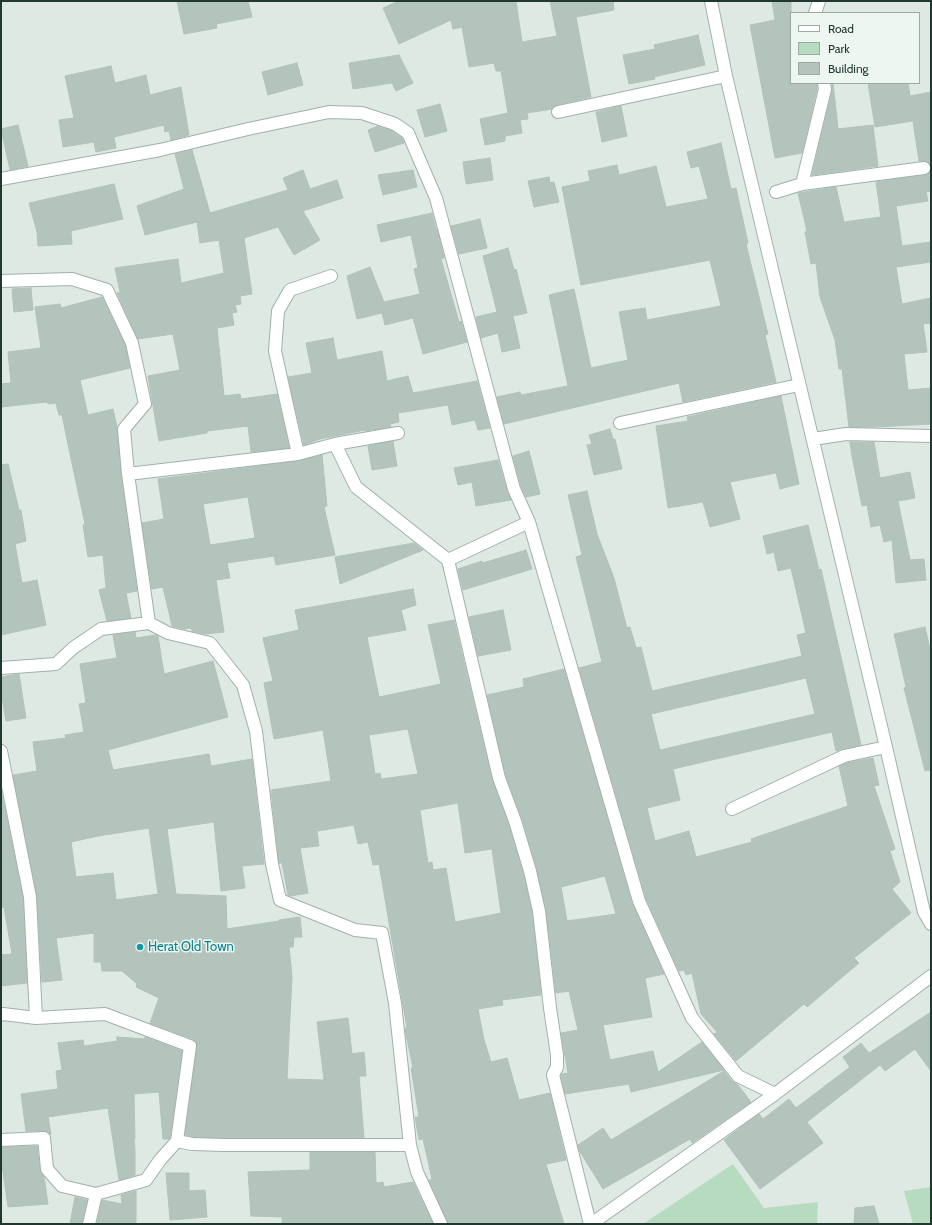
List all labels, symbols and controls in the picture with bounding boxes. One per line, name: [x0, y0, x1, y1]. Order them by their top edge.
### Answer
legend: [790, 12, 920, 84]
text: Road: [828, 21, 854, 36]
text: Park: [828, 41, 850, 56]
text: Building: [828, 61, 869, 76]
place label: Herat Old Town: [148, 939, 234, 955]
marker: Herat Old Town: [135, 942, 145, 952]

